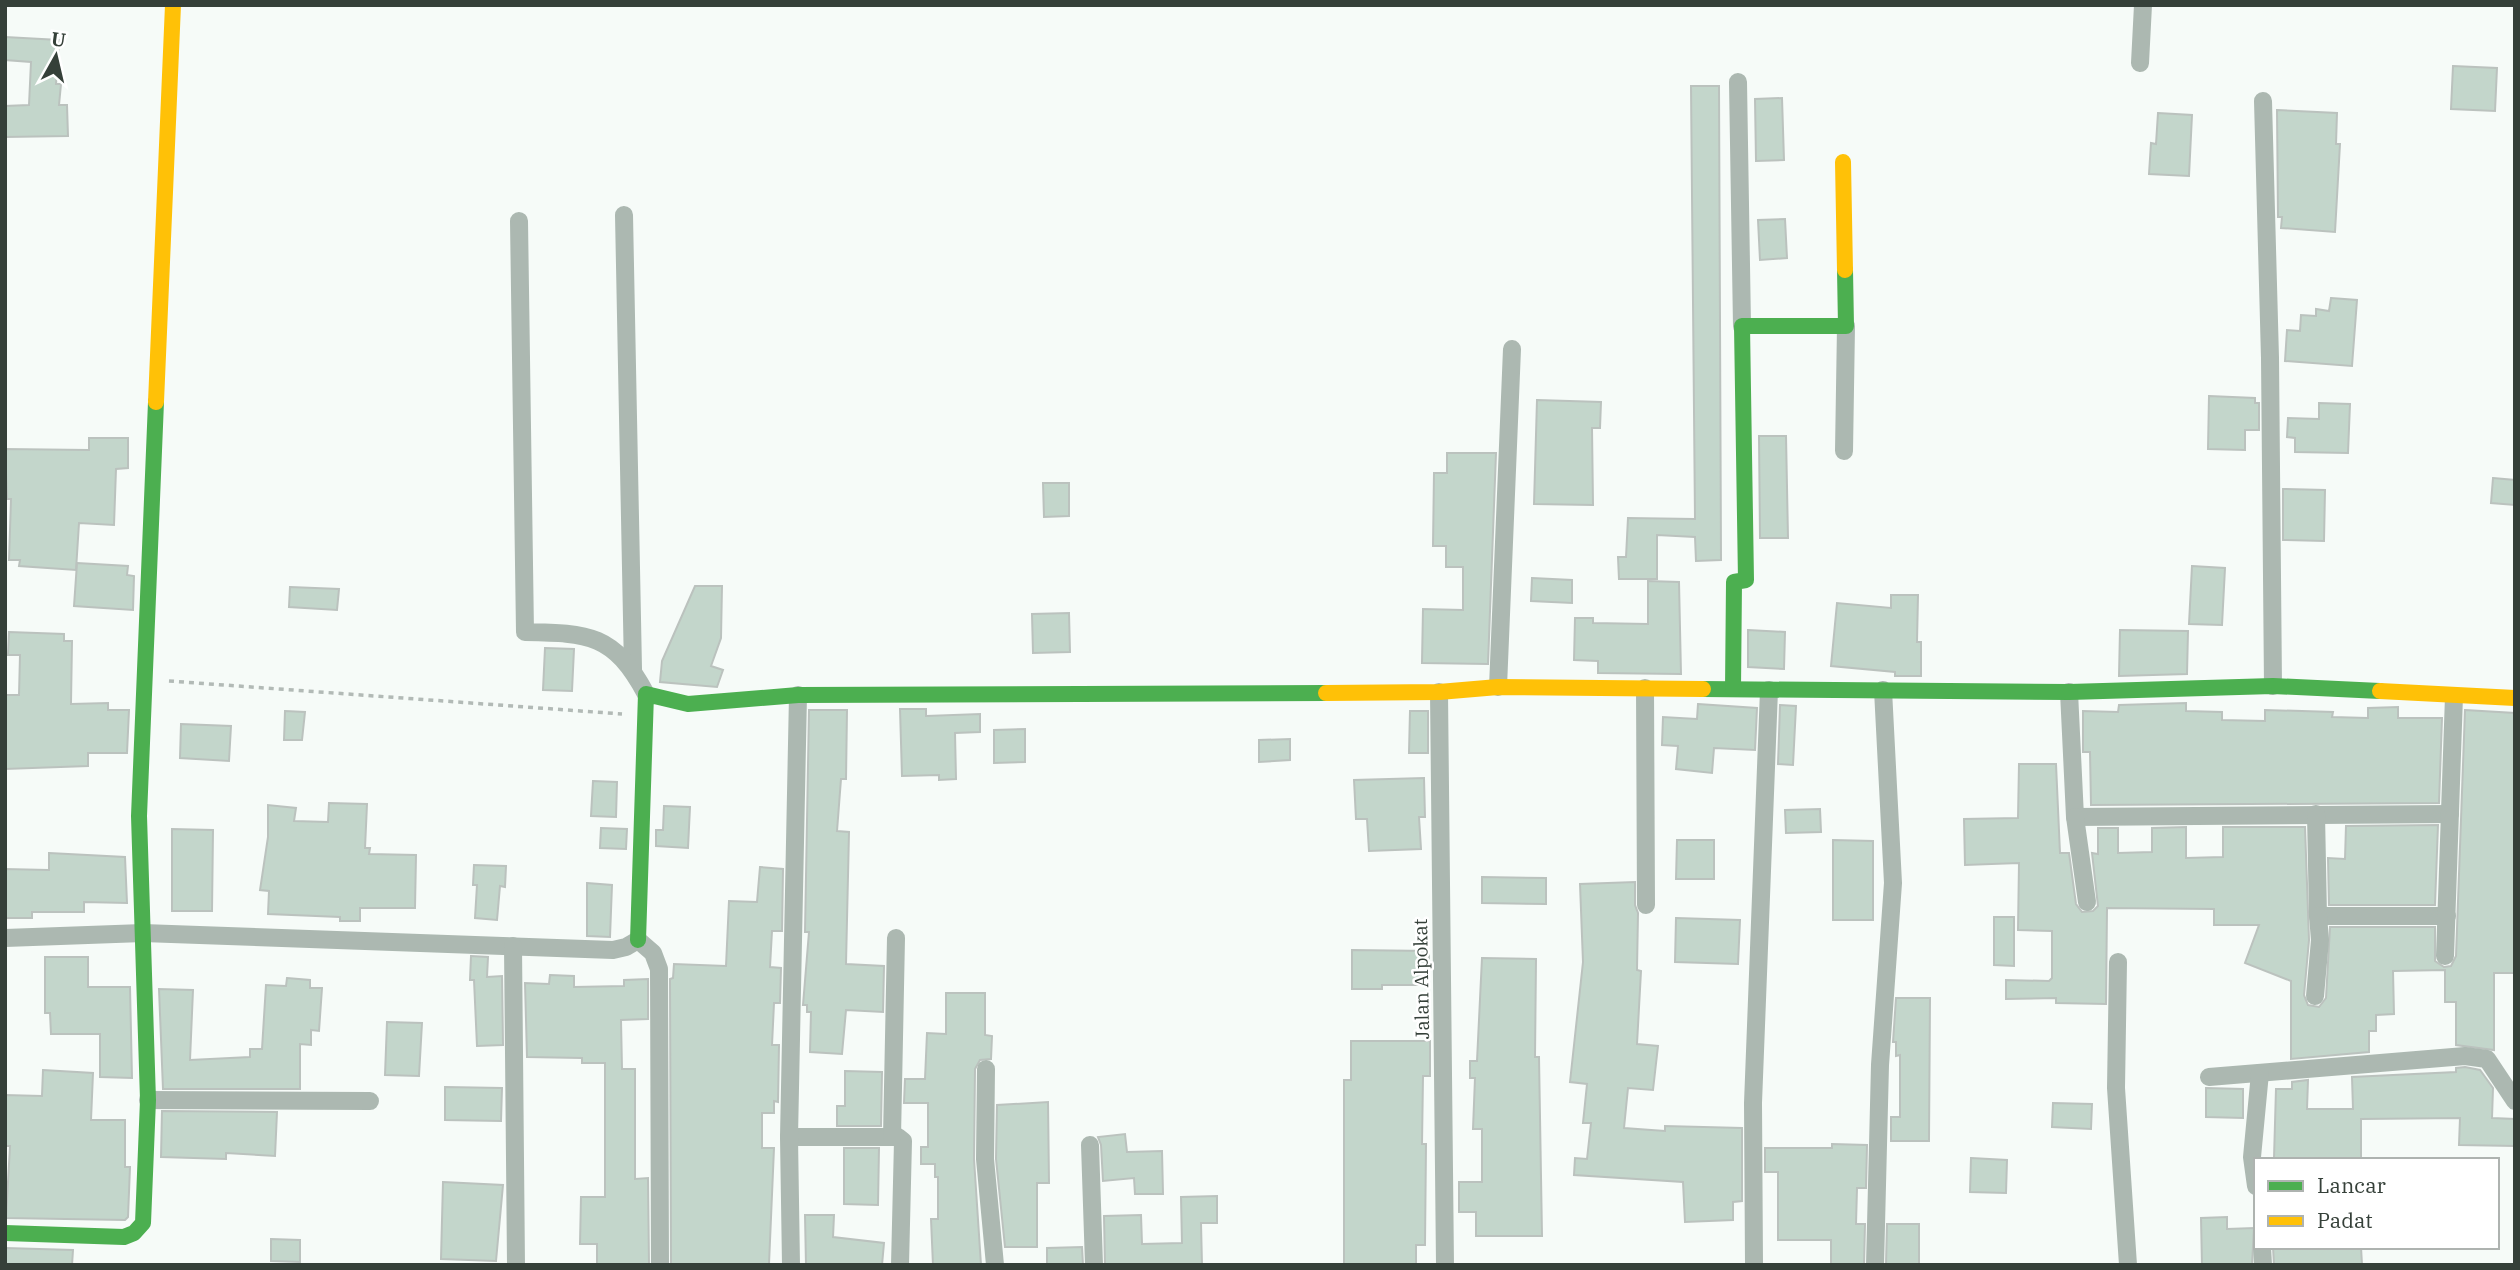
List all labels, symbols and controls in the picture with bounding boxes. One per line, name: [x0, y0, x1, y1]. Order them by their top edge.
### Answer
north arrow: [21, 21, 91, 91]
text: U: [49, 26, 67, 52]
street label: Jalan Alpokat: [1408, 918, 1434, 1040]
legend: [2254, 1158, 2499, 1249]
text: Lancar: [2317, 1171, 2387, 1199]
text: Padat: [2317, 1206, 2373, 1234]

